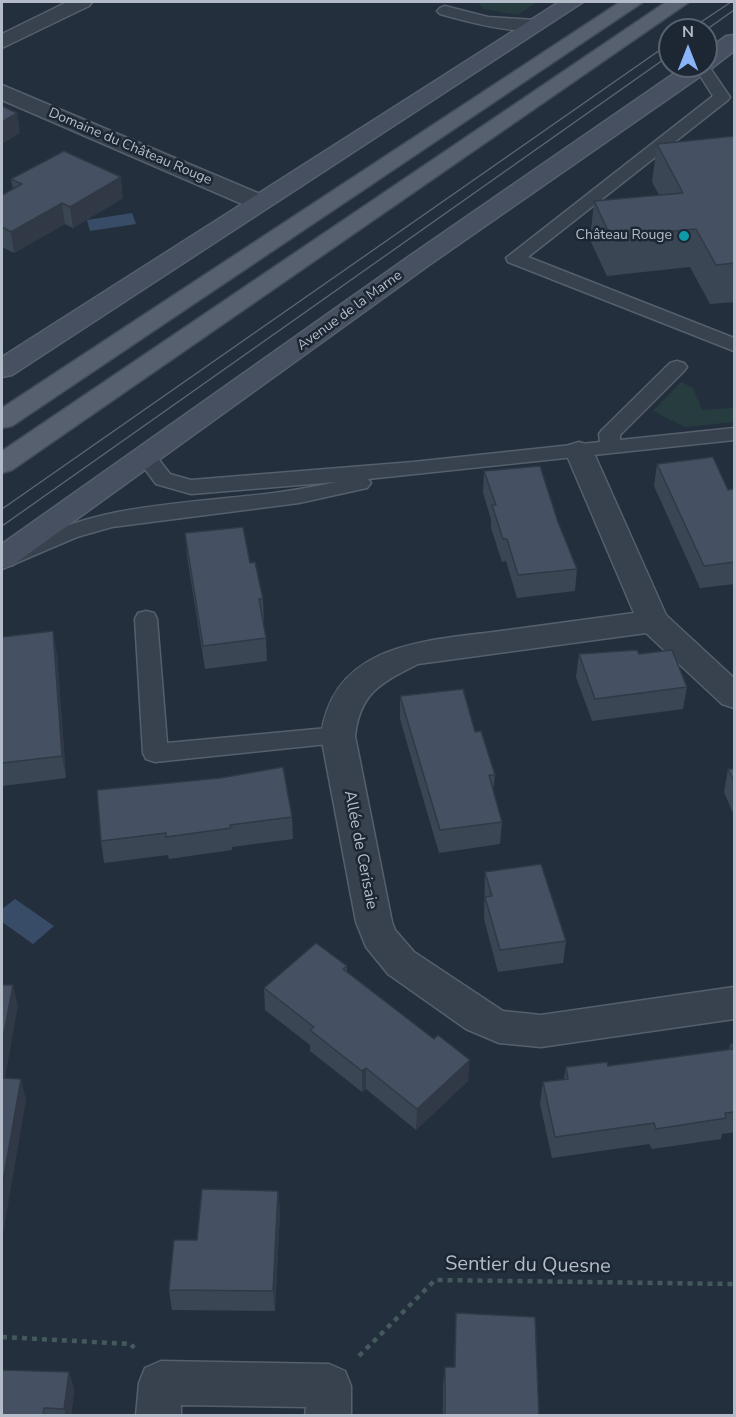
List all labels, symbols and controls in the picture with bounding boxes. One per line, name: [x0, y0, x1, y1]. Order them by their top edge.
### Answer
north arrow: [658, 18, 718, 78]
text: N: [682, 21, 694, 43]
street label: Domaine du Château Rouge: [46, 105, 214, 189]
place label: Château Rouge: [576, 228, 672, 244]
marker: Château Rouge: [677, 229, 691, 243]
street label: Avenue de la Marne: [294, 267, 406, 355]
street label: Allée de Cerisaie: [339, 789, 381, 911]
street label: Sentier du Quesne: [445, 1253, 611, 1279]

